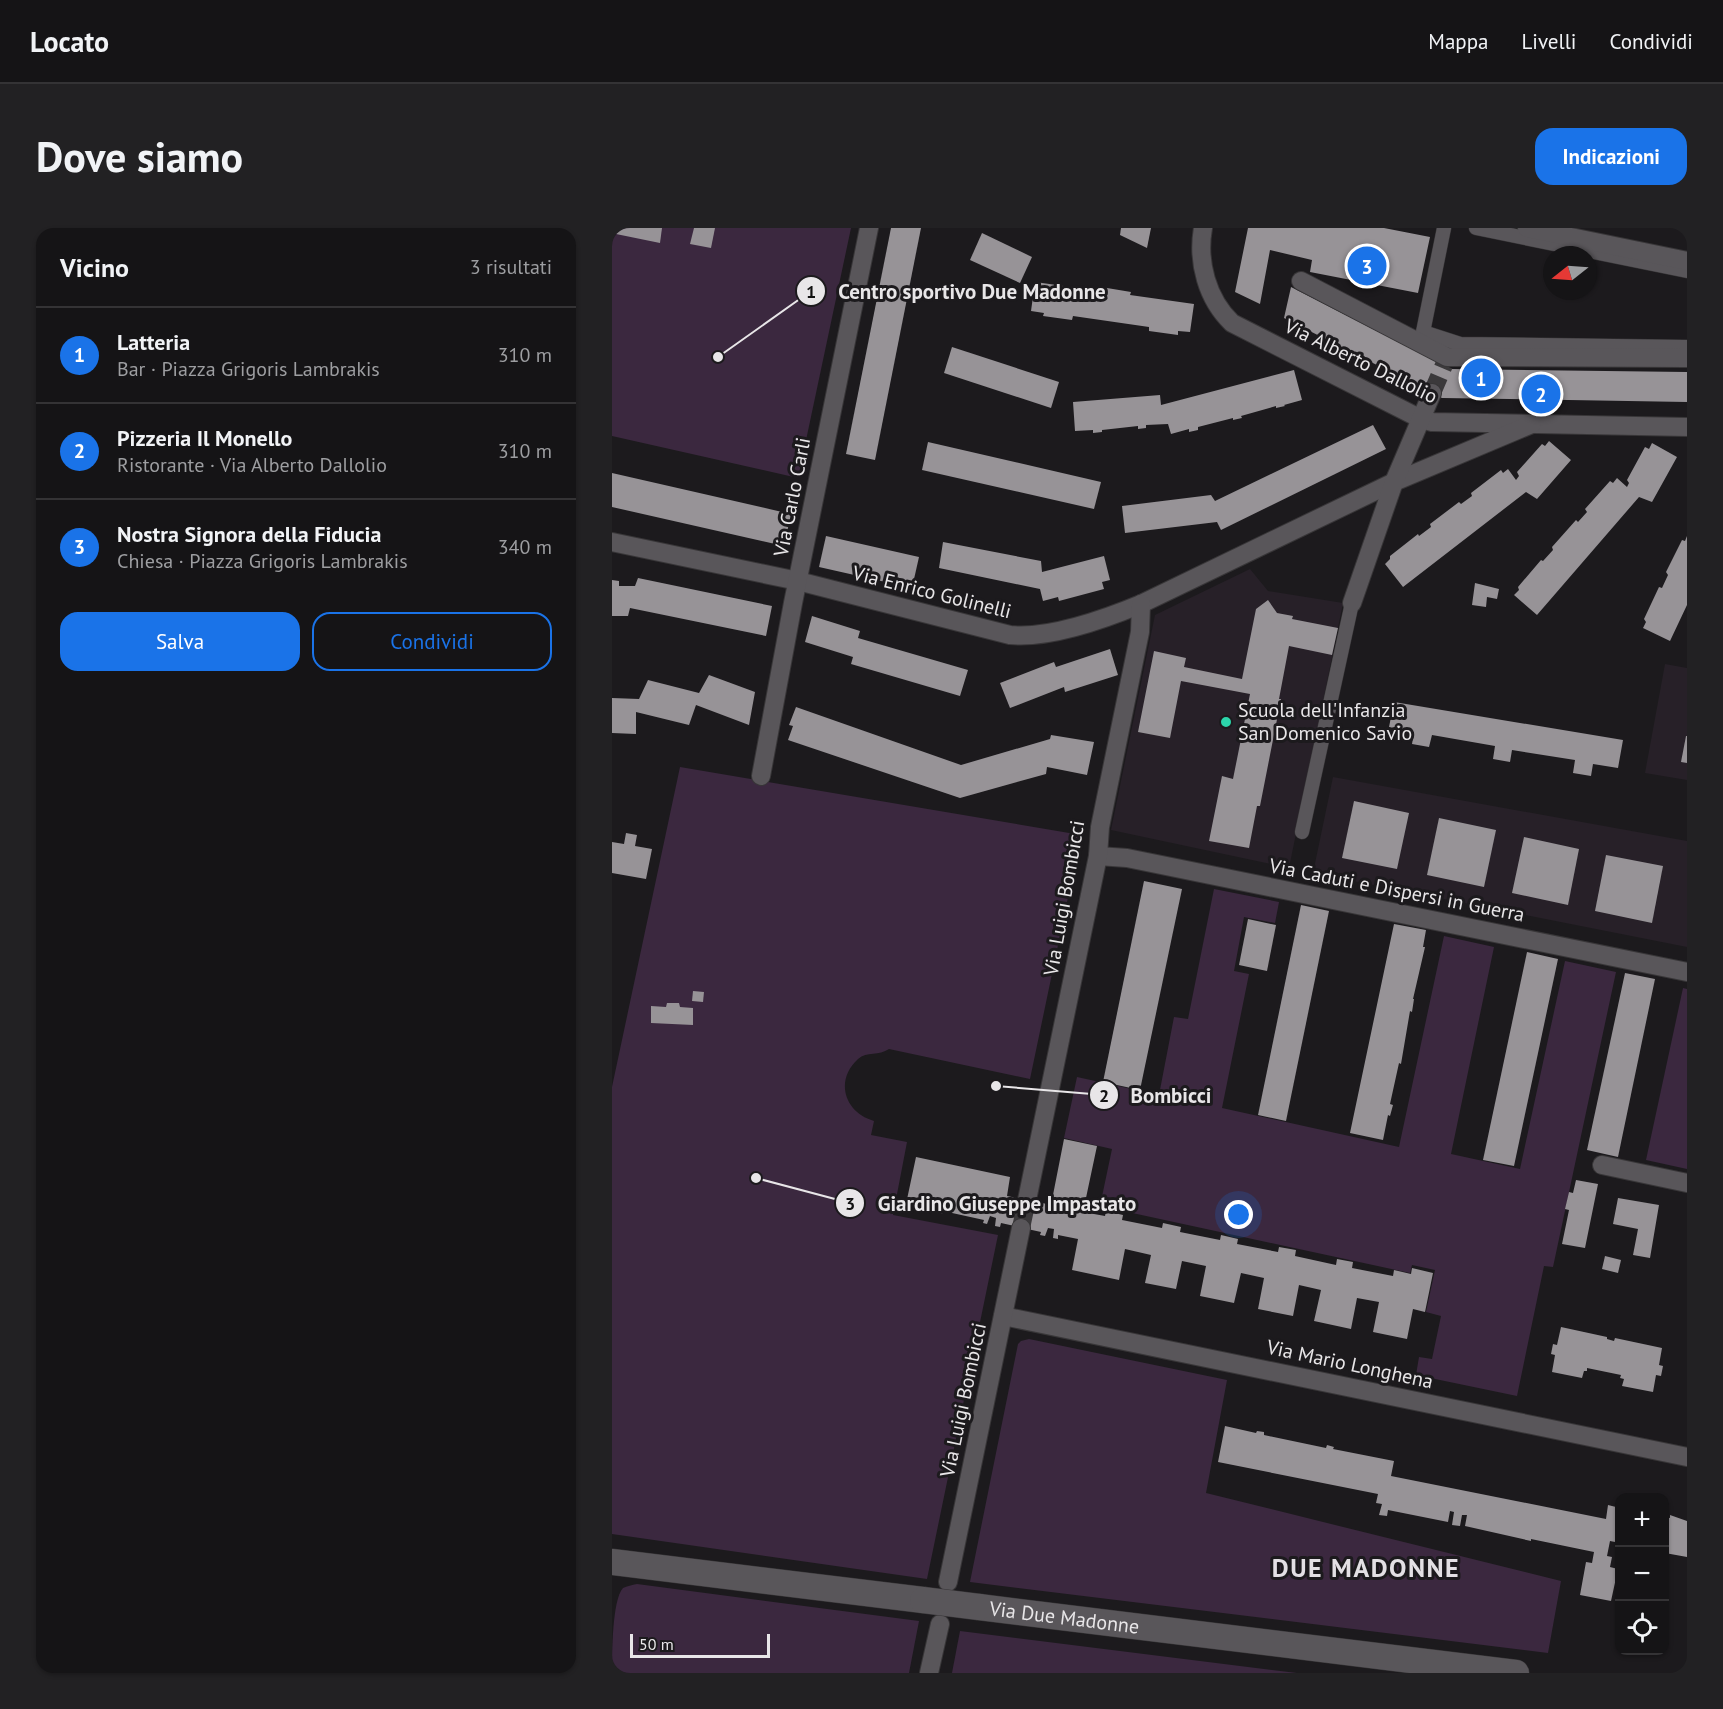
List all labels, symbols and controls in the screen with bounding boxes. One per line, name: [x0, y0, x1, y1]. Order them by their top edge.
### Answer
text: Locato: [30, 23, 109, 60]
text: Mappa: [1428, 28, 1488, 55]
text: Livelli: [1521, 28, 1576, 55]
text: Condividi: [1609, 28, 1693, 55]
button: Indicazioni: [1535, 128, 1687, 185]
text: Dove siamo: [36, 129, 243, 184]
pin: 3: [1348, 243, 1386, 288]
north arrow: [1543, 246, 1597, 300]
text: Vicino: [60, 251, 129, 284]
text: 3 risultati: [470, 254, 552, 280]
callout: Centro sportivo Due Madonne: [796, 272, 1118, 311]
text: Centro sportivo Due Madonne: [838, 278, 1106, 305]
text: 1: [806, 280, 816, 303]
street label: Via Alberto Dallolio: [1279, 312, 1442, 409]
text: Latteria: [117, 328, 190, 356]
text: 1: [74, 342, 85, 368]
text: 310 m: [498, 342, 552, 368]
text: Bar · Piazza Grigoris Lambrakis: [117, 356, 380, 382]
pin: 1: [1462, 356, 1500, 400]
pin: 2: [1522, 372, 1560, 416]
text: Pizzeria Il Monello: [117, 424, 292, 452]
street label: Via Carlo Carli: [768, 435, 816, 560]
text: 2: [74, 438, 85, 464]
text: 310 m: [498, 438, 552, 464]
text: Ristorante · Via Alberto Dallolio: [117, 452, 387, 478]
text: Nostra Signora della Fiducia: [117, 520, 381, 548]
text: 3: [74, 534, 85, 560]
text: 340 m: [498, 534, 552, 560]
text: Chiesa · Piazza Grigoris Lambrakis: [117, 548, 408, 574]
street label: Via Enrico Golinelli: [849, 559, 1014, 624]
button: Salva: [60, 612, 300, 671]
button: Condividi: [312, 612, 552, 671]
place label: Scuola dell'Infanzia San Domenico Savio: [1238, 697, 1412, 746]
marker: Scuola dell'Infanzia San Domenico Savio: [1219, 715, 1233, 729]
street label: Via Luigi Bombicci: [1037, 818, 1090, 979]
street label: Via Caduti e Dispersi in Guerra: [1266, 852, 1527, 928]
callout: Bombicci: [1089, 1076, 1224, 1115]
text: Bombicci: [1131, 1082, 1211, 1109]
text: 2: [1099, 1084, 1109, 1107]
callout: Giardino Giuseppe Impastato: [835, 1184, 1148, 1223]
text: Giardino Giuseppe Impastato: [878, 1190, 1136, 1217]
text: 3: [845, 1192, 855, 1215]
your location: [1224, 1200, 1253, 1229]
street label: Via Luigi Bombicci: [934, 1320, 992, 1481]
street label: Via Mario Longhena: [1263, 1333, 1436, 1394]
map controls: [1615, 1493, 1669, 1655]
button: +: [1615, 1493, 1669, 1547]
button: −: [1615, 1547, 1669, 1601]
district label: DUE MADONNE: [1272, 1551, 1460, 1584]
street label: Via Due Madonne: [987, 1595, 1141, 1640]
button: locate: [1615, 1601, 1669, 1655]
scale bar: [630, 1631, 770, 1658]
text: 50 m: [639, 1634, 674, 1654]

